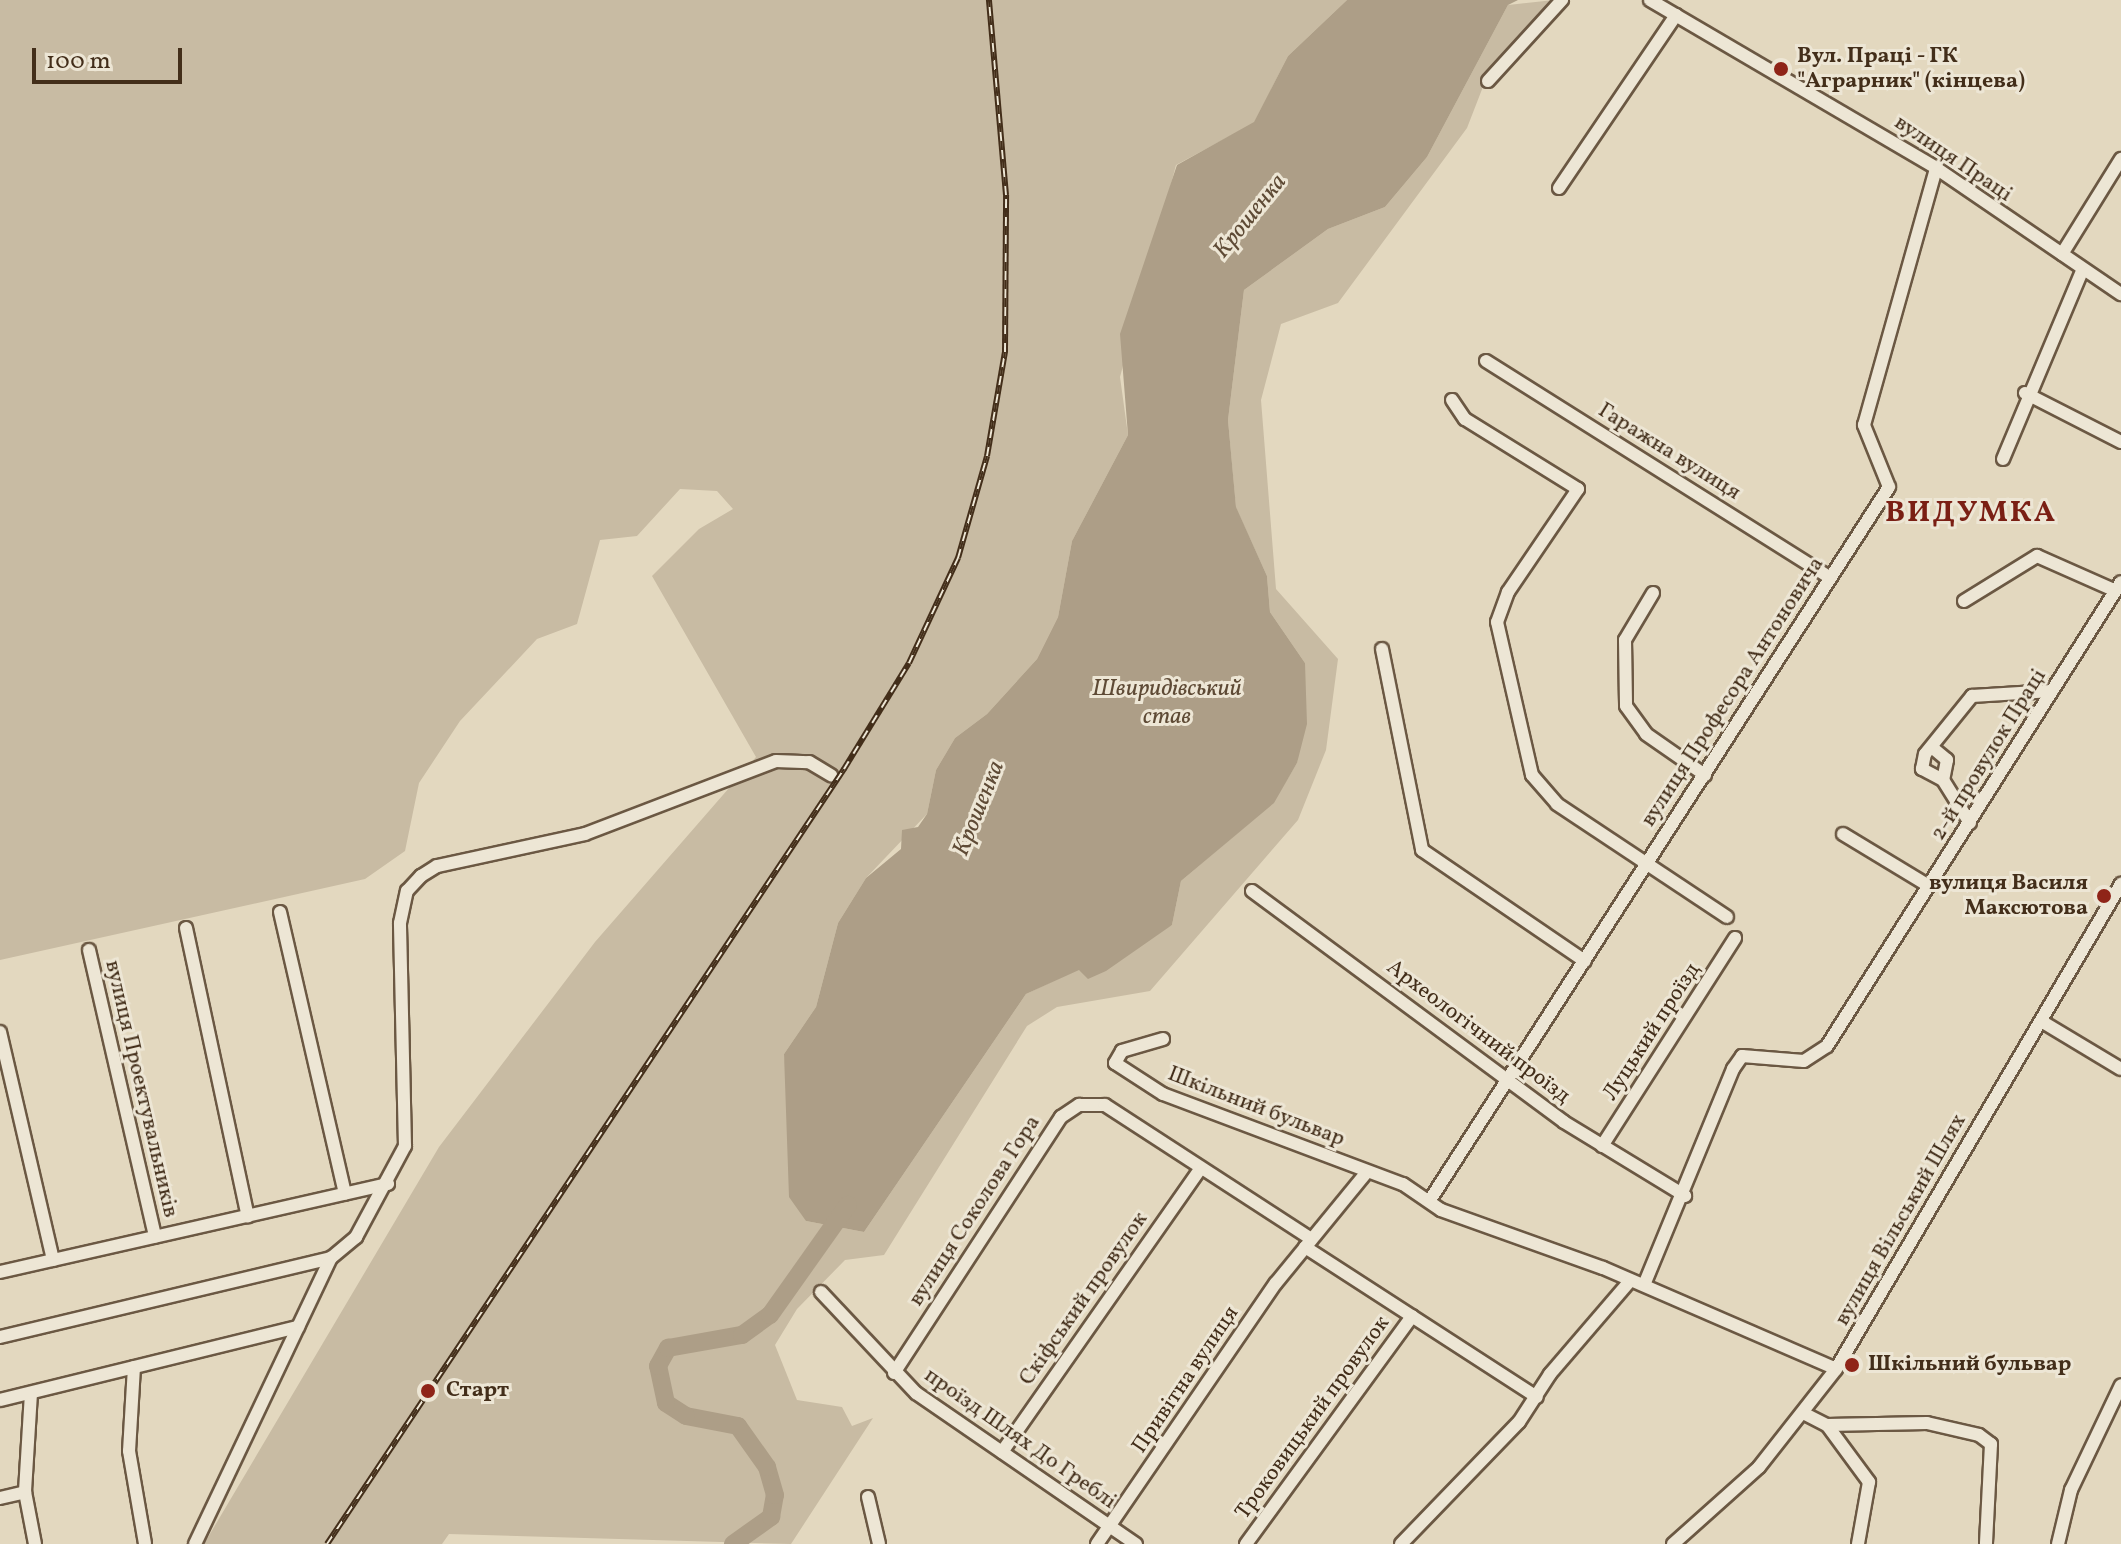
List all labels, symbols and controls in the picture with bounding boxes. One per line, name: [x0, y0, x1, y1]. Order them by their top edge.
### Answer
scale bar: [36, 32, 186, 82]
place label: Вул. Праці - ГК "Аграрник" (кінцева): [1797, 43, 2025, 94]
text: 100 m: [46, 45, 111, 79]
marker: Вул. Праці - ГК "Аграрник" (кінцева): [1772, 60, 1790, 78]
street label: вулиця Праці: [1889, 110, 2017, 208]
water label: Крошенка: [1208, 169, 1294, 265]
street label: Гаражна вулиця: [1593, 398, 1745, 506]
district label: ВИДУМКА: [1885, 495, 2057, 531]
street label: вулиця Професора Антоновича: [1636, 552, 1830, 832]
street label: 2-й провулок Праці: [1925, 664, 2053, 846]
water label: Швиридівський став: [1092, 676, 1242, 732]
water label: Крошенка: [948, 757, 1012, 861]
place label: вулиця Василя Максютова: [1929, 870, 2088, 922]
marker: вулиця Василя Максютова: [2095, 887, 2113, 905]
street label: Археологічний проїзд: [1381, 954, 1575, 1110]
street label: вулиця Проектувальників: [99, 958, 183, 1220]
street label: Луцький проїзд: [1598, 958, 1706, 1106]
street label: Шкільний бульвар: [1164, 1061, 1348, 1153]
street label: вулиця Вільський Шлях: [1830, 1109, 1972, 1331]
street label: вулиця Соколова Гора: [904, 1111, 1046, 1311]
street label: Скіфський провулок: [1014, 1207, 1154, 1391]
street label: Привітна вулиця: [1127, 1301, 1245, 1459]
street label: Троковицький провулок: [1230, 1311, 1396, 1525]
place label: Шкільний бульвар: [1868, 1352, 2071, 1378]
marker: Шкільний бульвар: [1843, 1356, 1861, 1374]
street label: проїзд Шлях До Греблі: [919, 1363, 1121, 1515]
place label: Старт: [446, 1378, 509, 1404]
marker: Старт: [417, 1380, 439, 1402]

